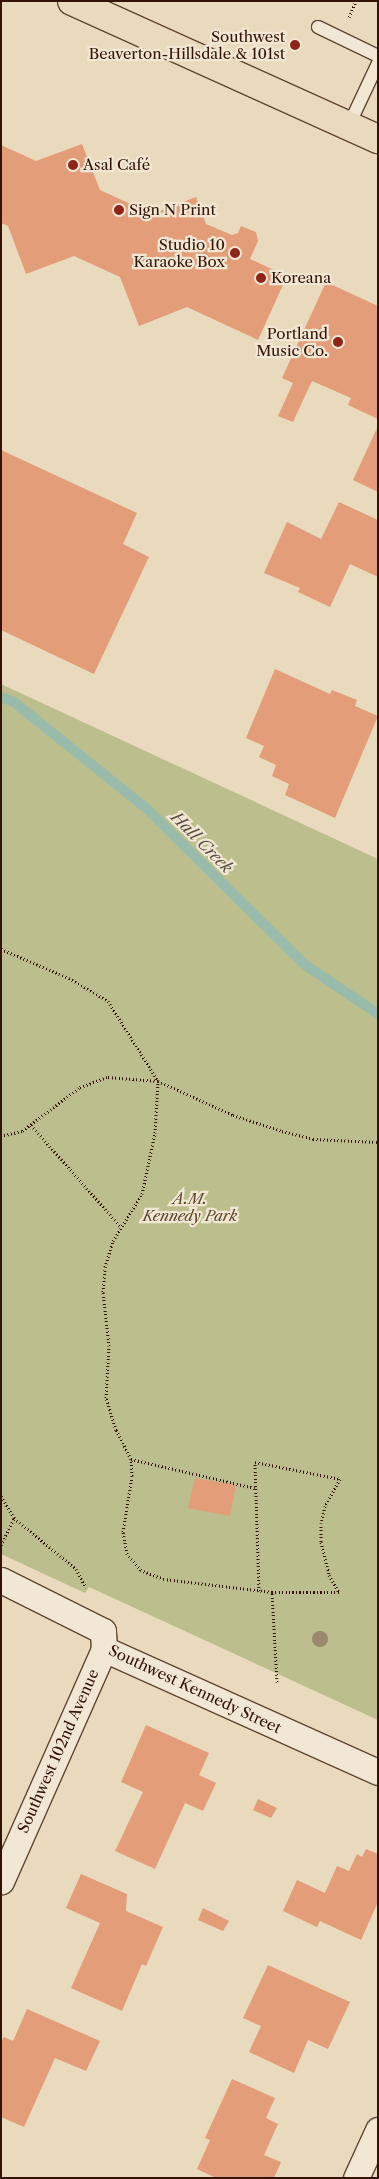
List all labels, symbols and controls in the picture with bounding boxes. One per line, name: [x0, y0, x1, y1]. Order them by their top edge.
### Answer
place label: Southwest Beaverton-Hillsdale & 101st: [89, 27, 285, 62]
marker: Southwest Beaverton-Hillsdale & 101st: [289, 39, 301, 51]
place label: Asal Café: [83, 156, 150, 174]
marker: Asal Café: [67, 159, 79, 171]
place label: Sign N Print: [129, 201, 216, 219]
marker: Sign N Print: [113, 204, 125, 216]
place label: Studio 10 Karaoke Box: [134, 235, 225, 270]
marker: Studio 10 Karaoke Box: [229, 247, 241, 259]
place label: Koreana: [271, 269, 331, 287]
marker: Koreana: [255, 272, 267, 284]
place label: Portland Music Co.: [256, 324, 328, 359]
marker: Portland Music Co.: [332, 336, 344, 348]
water label: Hall Creek: [167, 807, 237, 877]
park label: A.M. Kennedy Park: [143, 1189, 237, 1224]
street label: Southwest Kennedy Street: [106, 1641, 284, 1737]
street label: Southwest 102nd Avenue: [14, 1666, 102, 1836]

